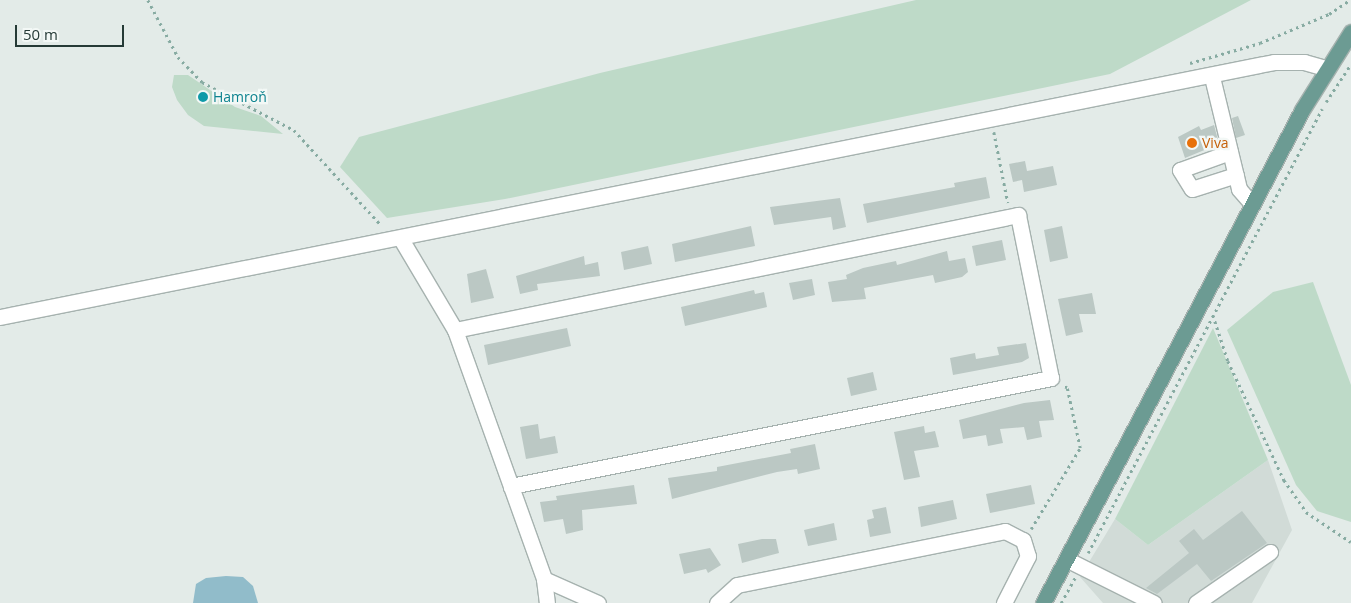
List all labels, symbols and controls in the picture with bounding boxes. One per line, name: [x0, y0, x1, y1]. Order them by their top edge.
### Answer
scale bar: [18, 15, 126, 47]
text: 50 m: [23, 24, 58, 44]
place label: Hamroň: [213, 89, 267, 105]
marker: Hamroň: [197, 91, 209, 103]
place label: Viva: [1202, 135, 1229, 151]
marker: Viva: [1186, 137, 1198, 149]

